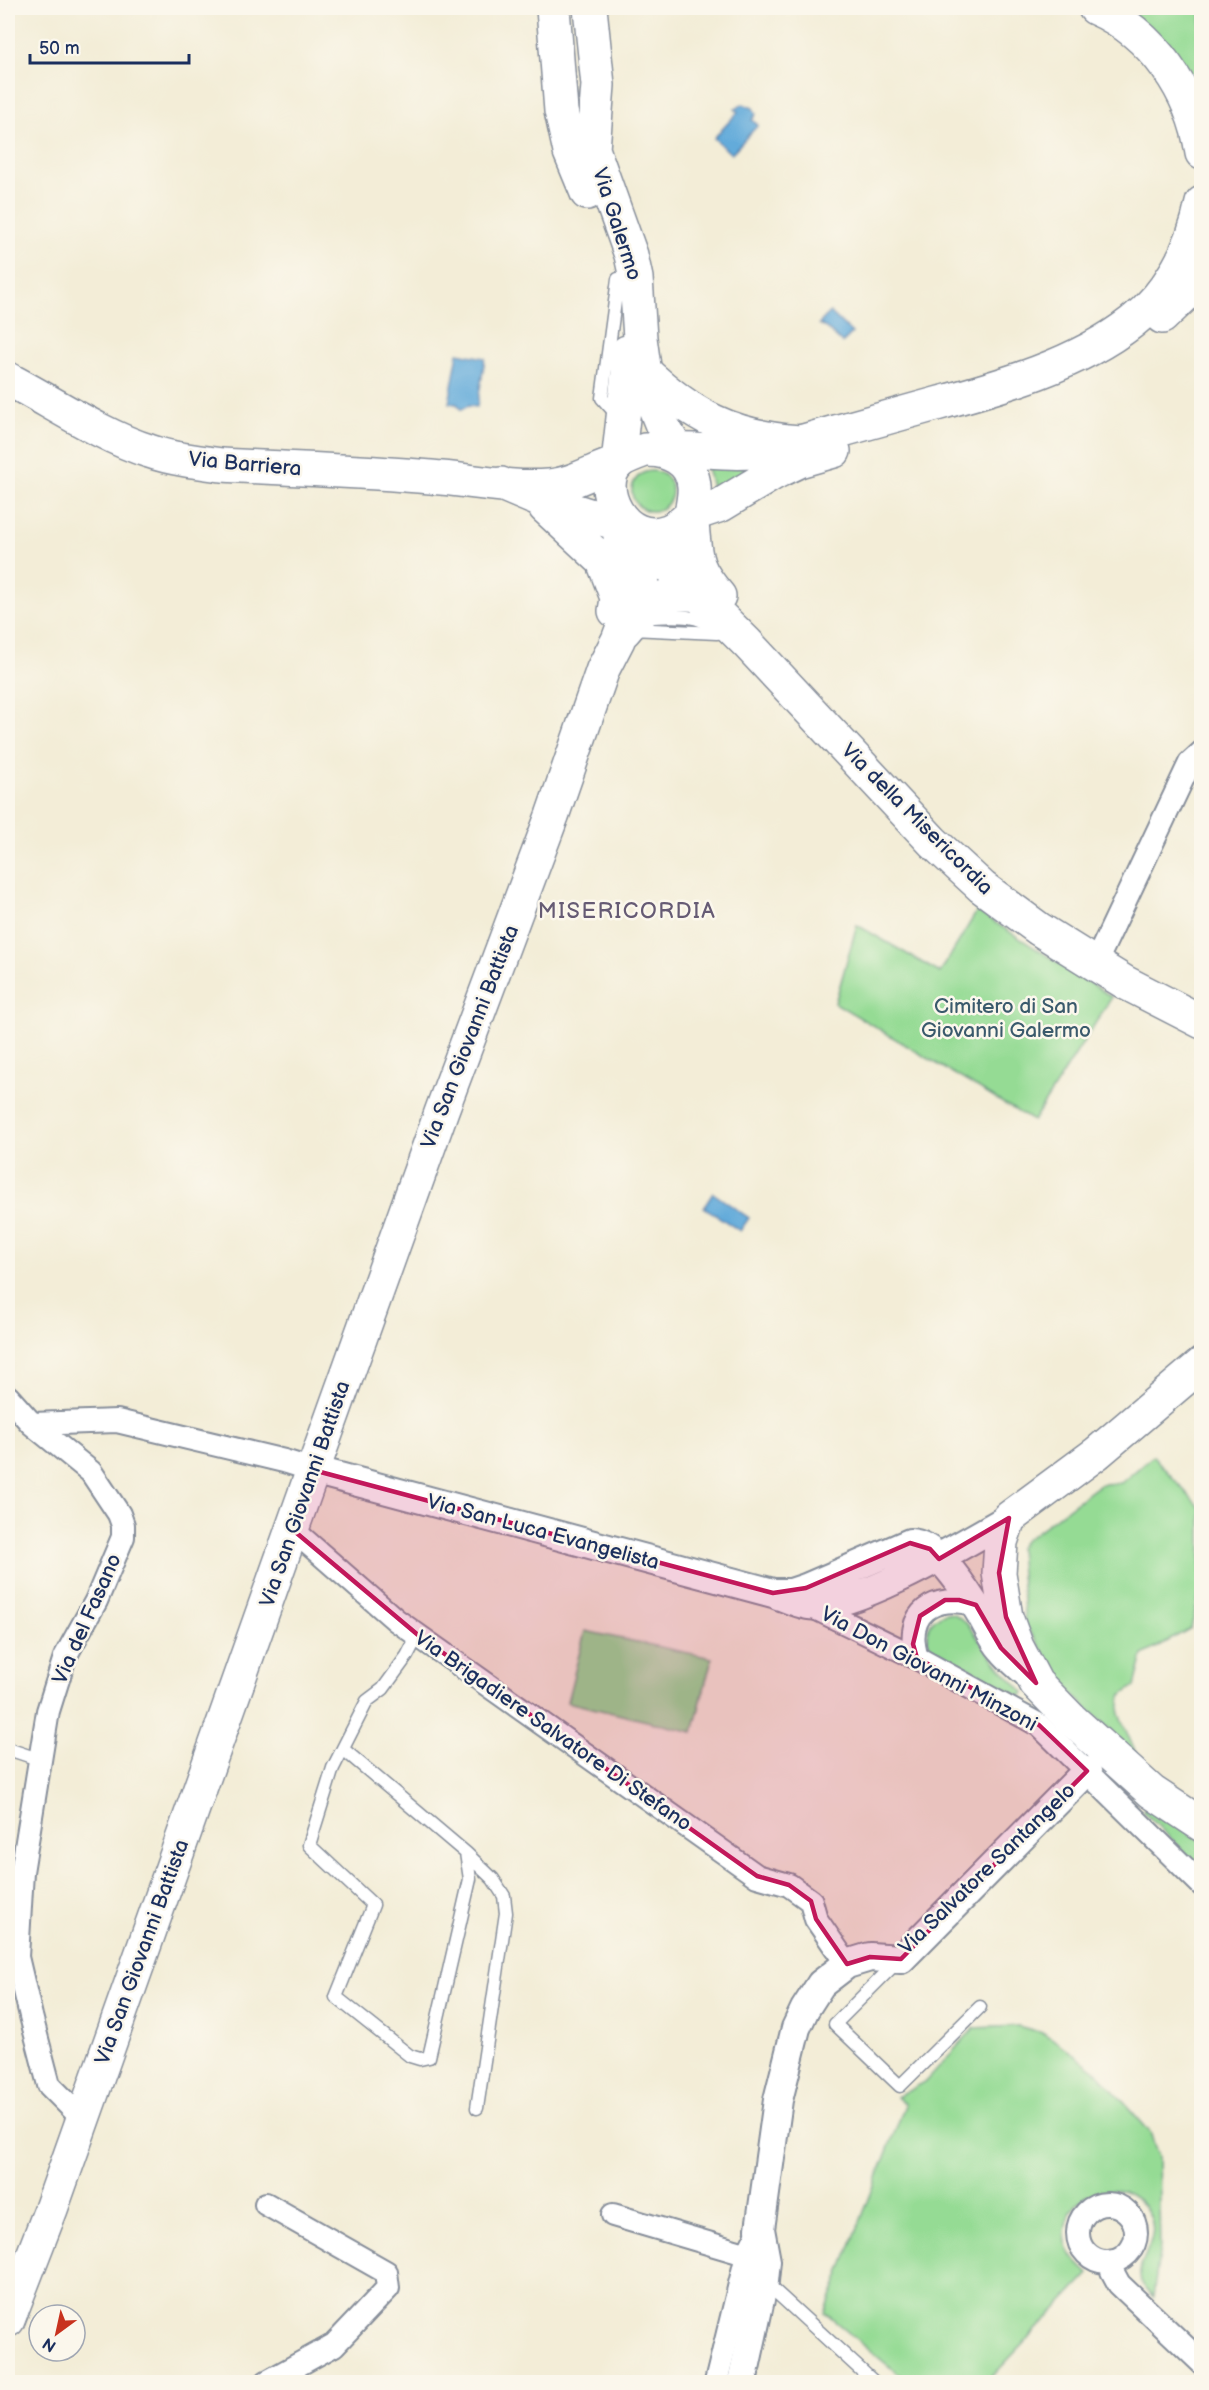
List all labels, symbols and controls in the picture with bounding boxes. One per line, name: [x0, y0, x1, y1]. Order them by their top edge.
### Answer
scale bar: [30, 27, 189, 65]
text: 50 m: [39, 38, 80, 59]
street label: Via Galermo: [587, 165, 647, 284]
street label: Via Barriera: [187, 447, 303, 481]
street label: Via della Misericordia: [836, 738, 998, 900]
district label: MISERICORDIA: [538, 898, 716, 925]
street label: Via San Giovanni Battista: [416, 922, 524, 1152]
park label: Cimitero di San Giovanni Galermo: [921, 994, 1091, 1043]
street label: Via San Giovanni Battista: [254, 1378, 356, 1610]
street label: Via San Luca Evangelista: [424, 1489, 662, 1575]
street label: Via del Fasano: [47, 1550, 127, 1688]
street label: Via Don Giovanni Minzoni: [816, 1601, 1042, 1737]
street label: Via Brigadiere Salvatore Di Stefano: [410, 1625, 696, 1837]
street label: Via Salvatore Santangelo: [894, 1778, 1081, 1960]
street label: Via San Giovanni Battista: [90, 1836, 194, 2068]
north arrow: [27, 2303, 87, 2363]
text: N: [39, 2333, 60, 2356]

